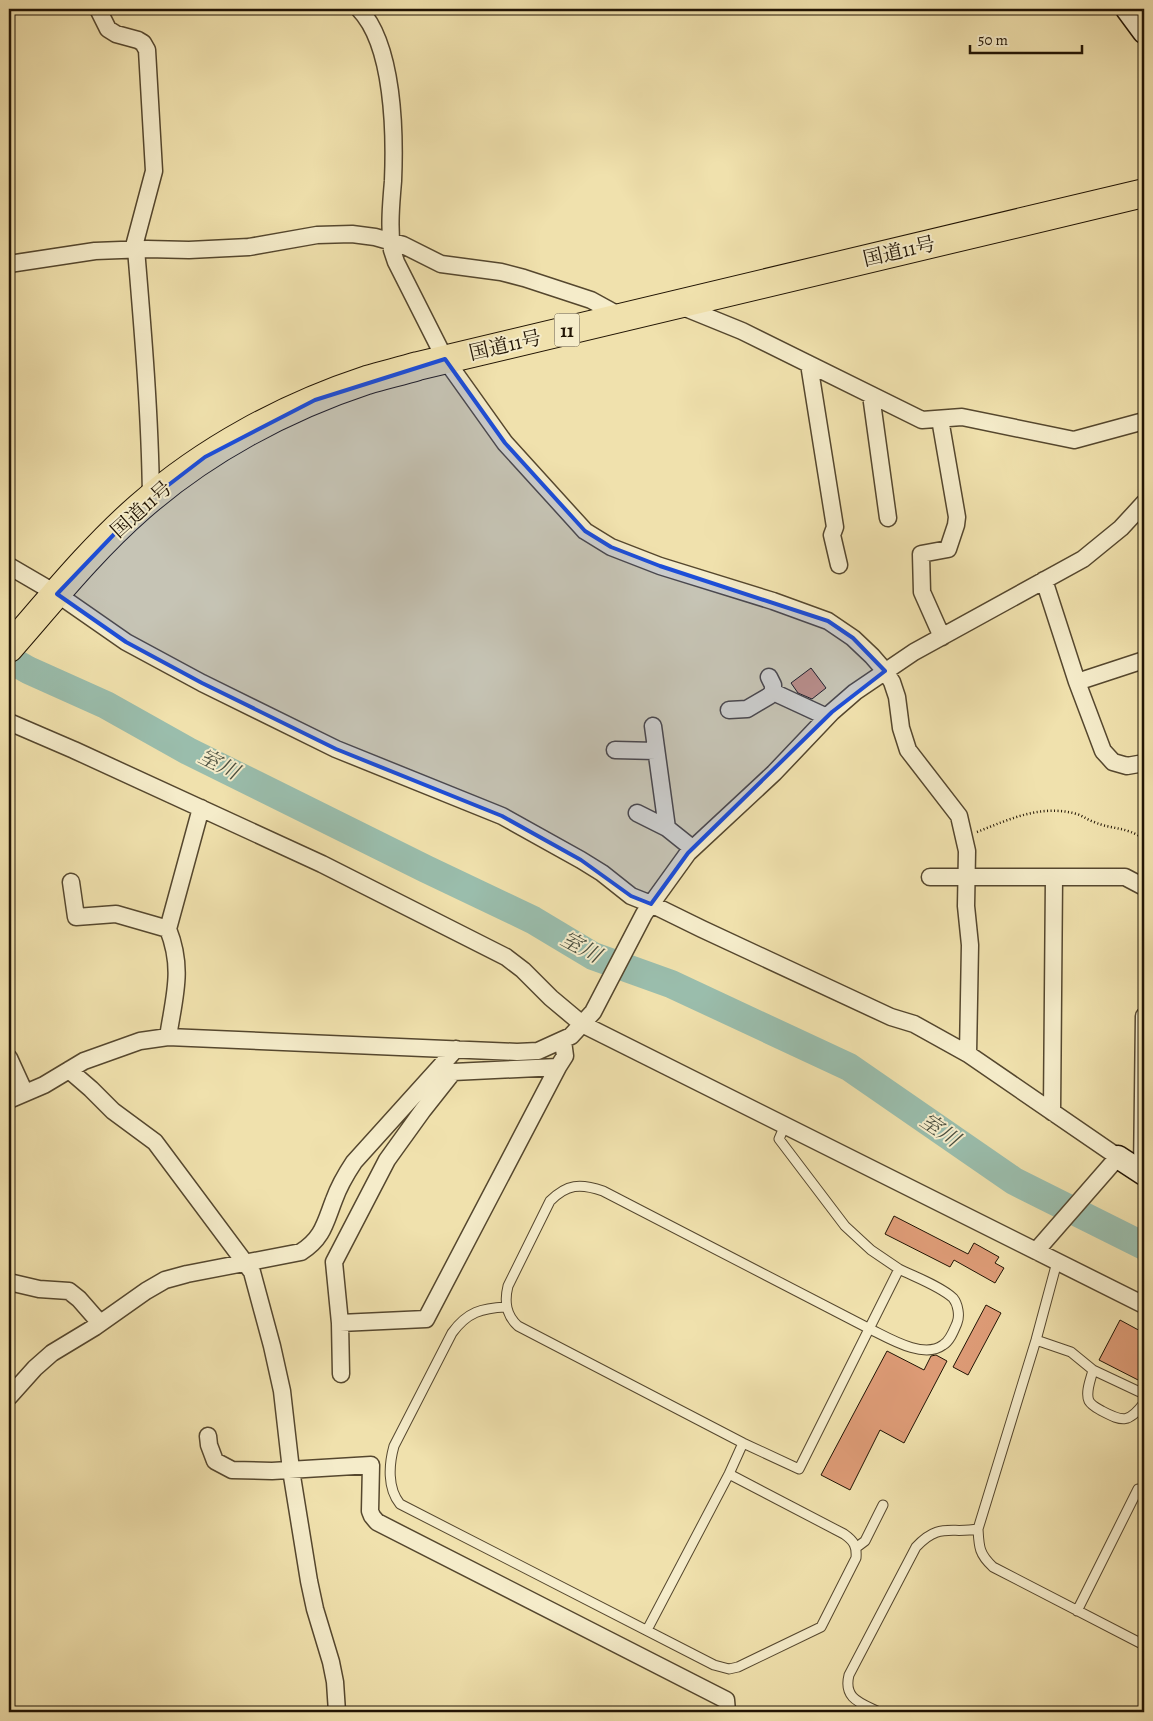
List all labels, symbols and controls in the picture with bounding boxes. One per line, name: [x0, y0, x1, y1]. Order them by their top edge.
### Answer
scale bar: [970, 22, 1083, 54]
text: 50 m: [978, 30, 1008, 50]
street label: 国道11号: [860, 230, 938, 273]
road number: 11: [554, 314, 580, 346]
street label: 国道11号: [466, 324, 544, 367]
street label: 国道11号: [105, 475, 178, 544]
water label: 室川: [194, 742, 246, 787]
water label: 室川: [556, 925, 608, 970]
water label: 室川: [915, 1107, 967, 1154]

